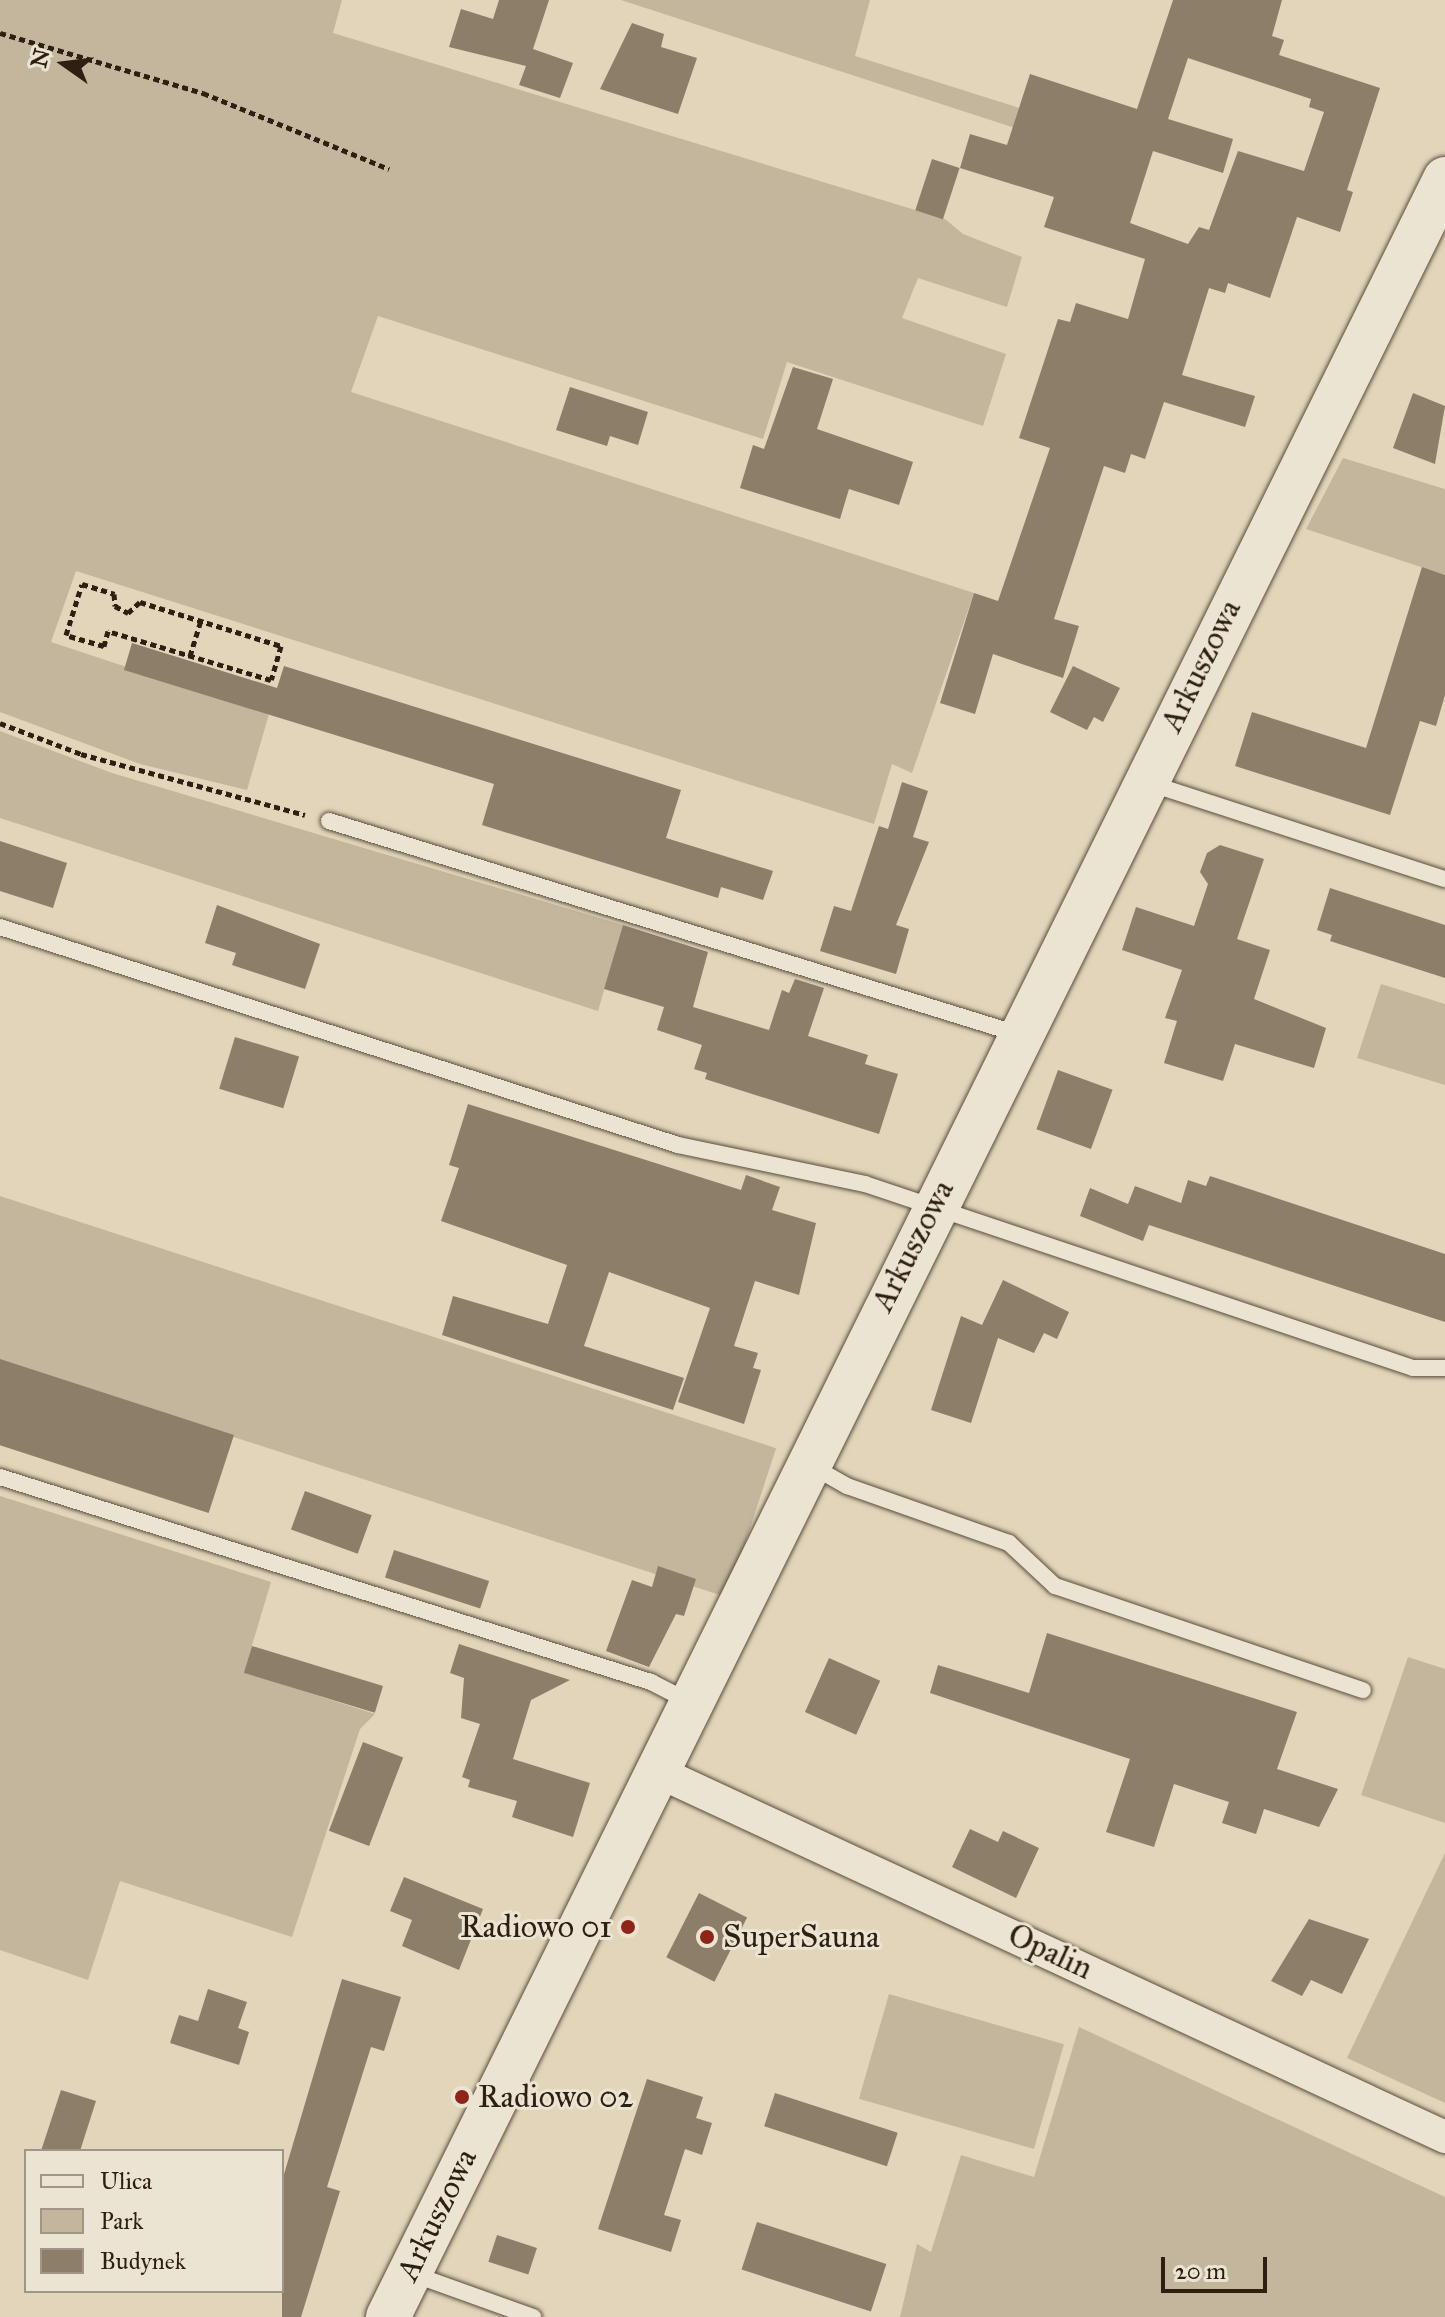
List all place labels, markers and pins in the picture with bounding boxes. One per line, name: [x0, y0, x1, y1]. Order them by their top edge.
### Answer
place label: Radiowo 01: [460, 1908, 612, 1946]
marker: Radiowo 01: [619, 1918, 637, 1936]
place label: SuperSauna: [723, 1918, 880, 1956]
marker: SuperSauna: [698, 1928, 716, 1946]
place label: Radiowo 02: [478, 2078, 633, 2116]
marker: Radiowo 02: [453, 2088, 471, 2106]

